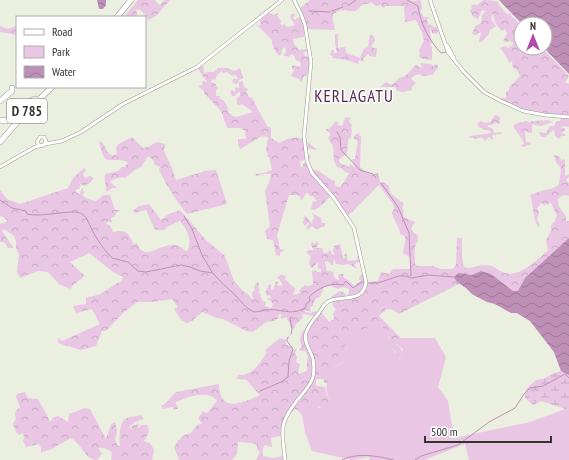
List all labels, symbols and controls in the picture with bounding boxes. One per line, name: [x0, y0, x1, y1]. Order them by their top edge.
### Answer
legend: [16, 16, 146, 88]
north arrow: [513, 16, 553, 56]
text: N: [530, 19, 536, 33]
text: Road: [52, 24, 72, 39]
text: Park: [52, 44, 70, 59]
text: Water: [52, 64, 77, 79]
district label: KERLAGATU: [314, 85, 394, 107]
road number: D 785: [7, 99, 47, 123]
scale bar: [425, 418, 551, 444]
text: 500 m: [431, 424, 458, 439]

